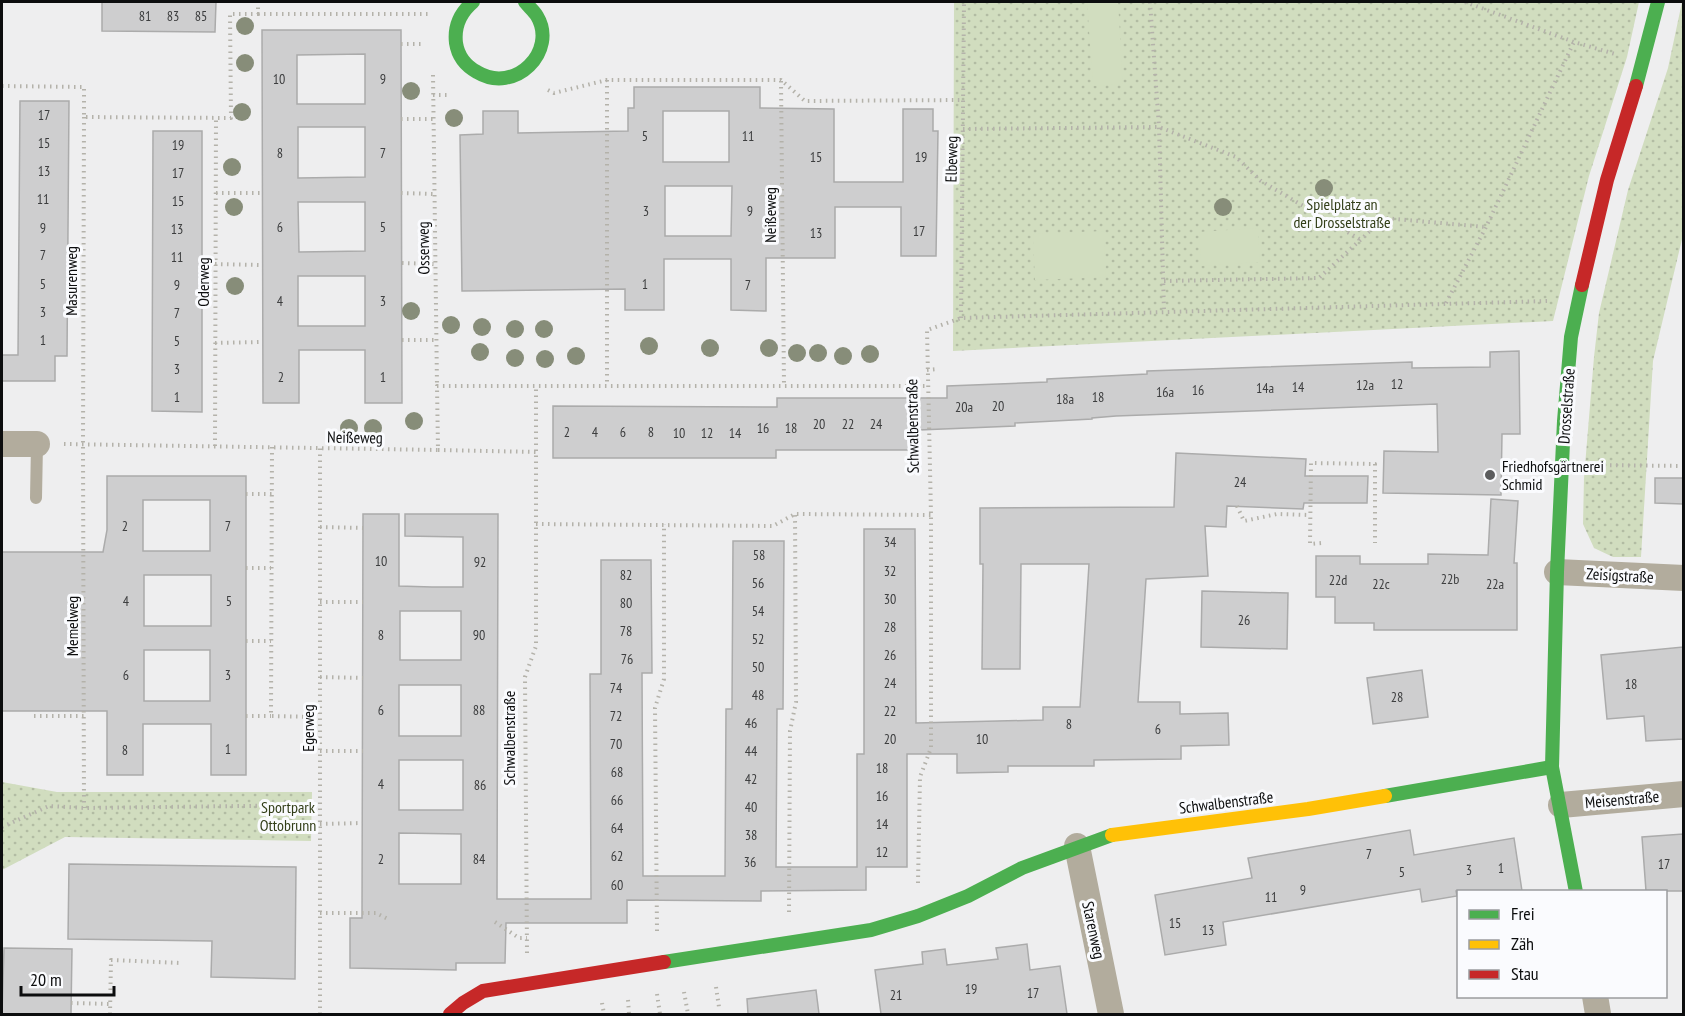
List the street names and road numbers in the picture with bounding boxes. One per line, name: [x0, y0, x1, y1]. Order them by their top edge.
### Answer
street label: Elbeweg: [941, 135, 961, 183]
street label: Neißeweg: [760, 187, 780, 243]
street label: Osserweg: [413, 221, 433, 275]
street label: Masurenweg: [61, 246, 81, 316]
street label: Oderweg: [193, 257, 213, 307]
street label: Drosselstraße: [1553, 367, 1579, 445]
street label: Schwalbenstraße: [901, 378, 923, 474]
street label: Neißeweg: [327, 427, 383, 447]
street label: Zeisigstraße: [1586, 563, 1654, 587]
street label: Memelweg: [62, 596, 82, 656]
street label: Schwalbenstraße: [499, 691, 519, 785]
street label: Egerweg: [298, 704, 318, 752]
street label: Schwalbenstraße: [1178, 786, 1274, 818]
street label: Meisenstraße: [1584, 786, 1660, 812]
street label: Starenweg: [1078, 899, 1110, 961]

